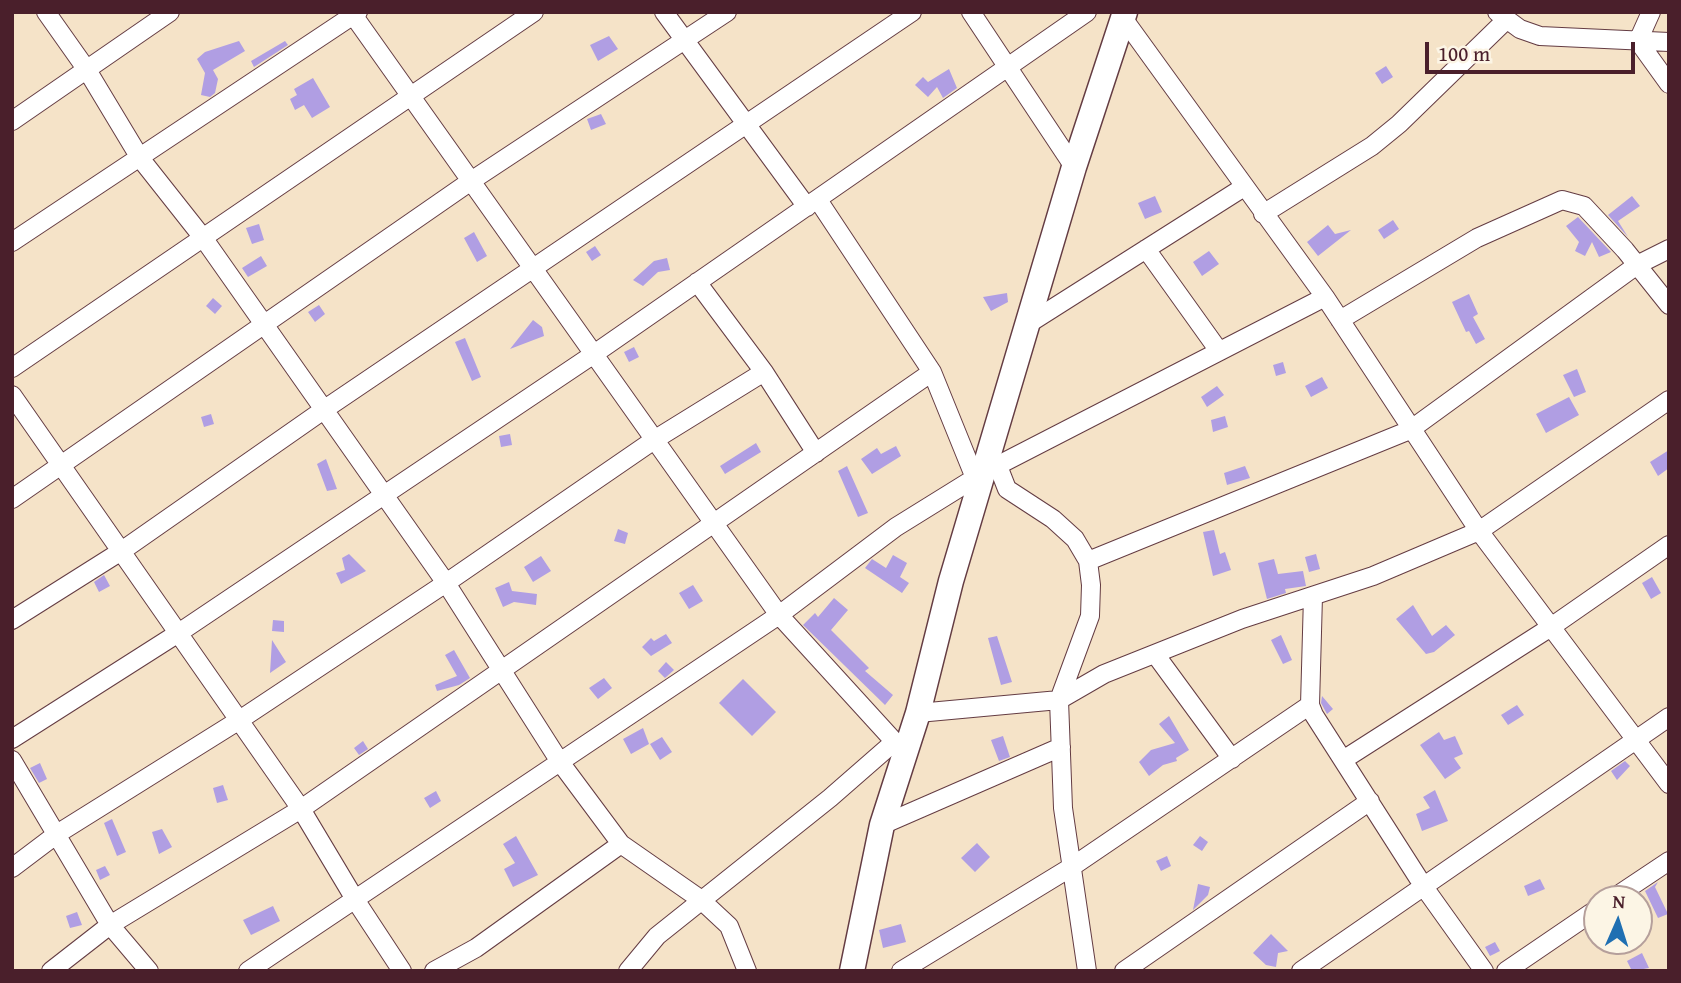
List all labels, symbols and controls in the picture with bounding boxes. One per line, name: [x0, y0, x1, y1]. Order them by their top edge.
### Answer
scale bar: [1429, 28, 1639, 72]
text: 100 m: [1438, 38, 1490, 69]
north arrow: [1583, 885, 1653, 955]
text: N: [1612, 887, 1626, 915]

